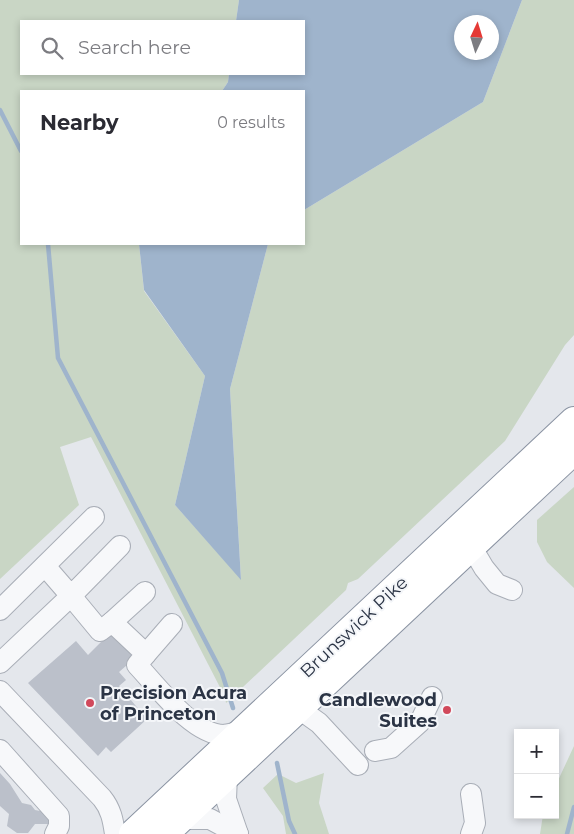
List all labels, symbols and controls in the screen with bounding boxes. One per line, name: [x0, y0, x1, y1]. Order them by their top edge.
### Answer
north arrow: [454, 15, 499, 60]
search box: [20, 20, 305, 75]
icon: search: [38, 34, 66, 62]
text: Search here: [78, 36, 191, 59]
text: Nearby: [40, 110, 119, 135]
text: 0 results: [217, 113, 285, 132]
street label: Brunswick Pike: [296, 572, 412, 682]
place label: Precision Acura of Princeton: [100, 682, 247, 725]
place label: Candlewood Suites: [319, 689, 437, 732]
marker: Precision Acura of Princeton: [84, 697, 96, 709]
marker: Candlewood Suites: [441, 704, 453, 716]
map controls: [514, 729, 559, 819]
button: +: [514, 729, 559, 774]
button: −: [514, 774, 559, 819]

